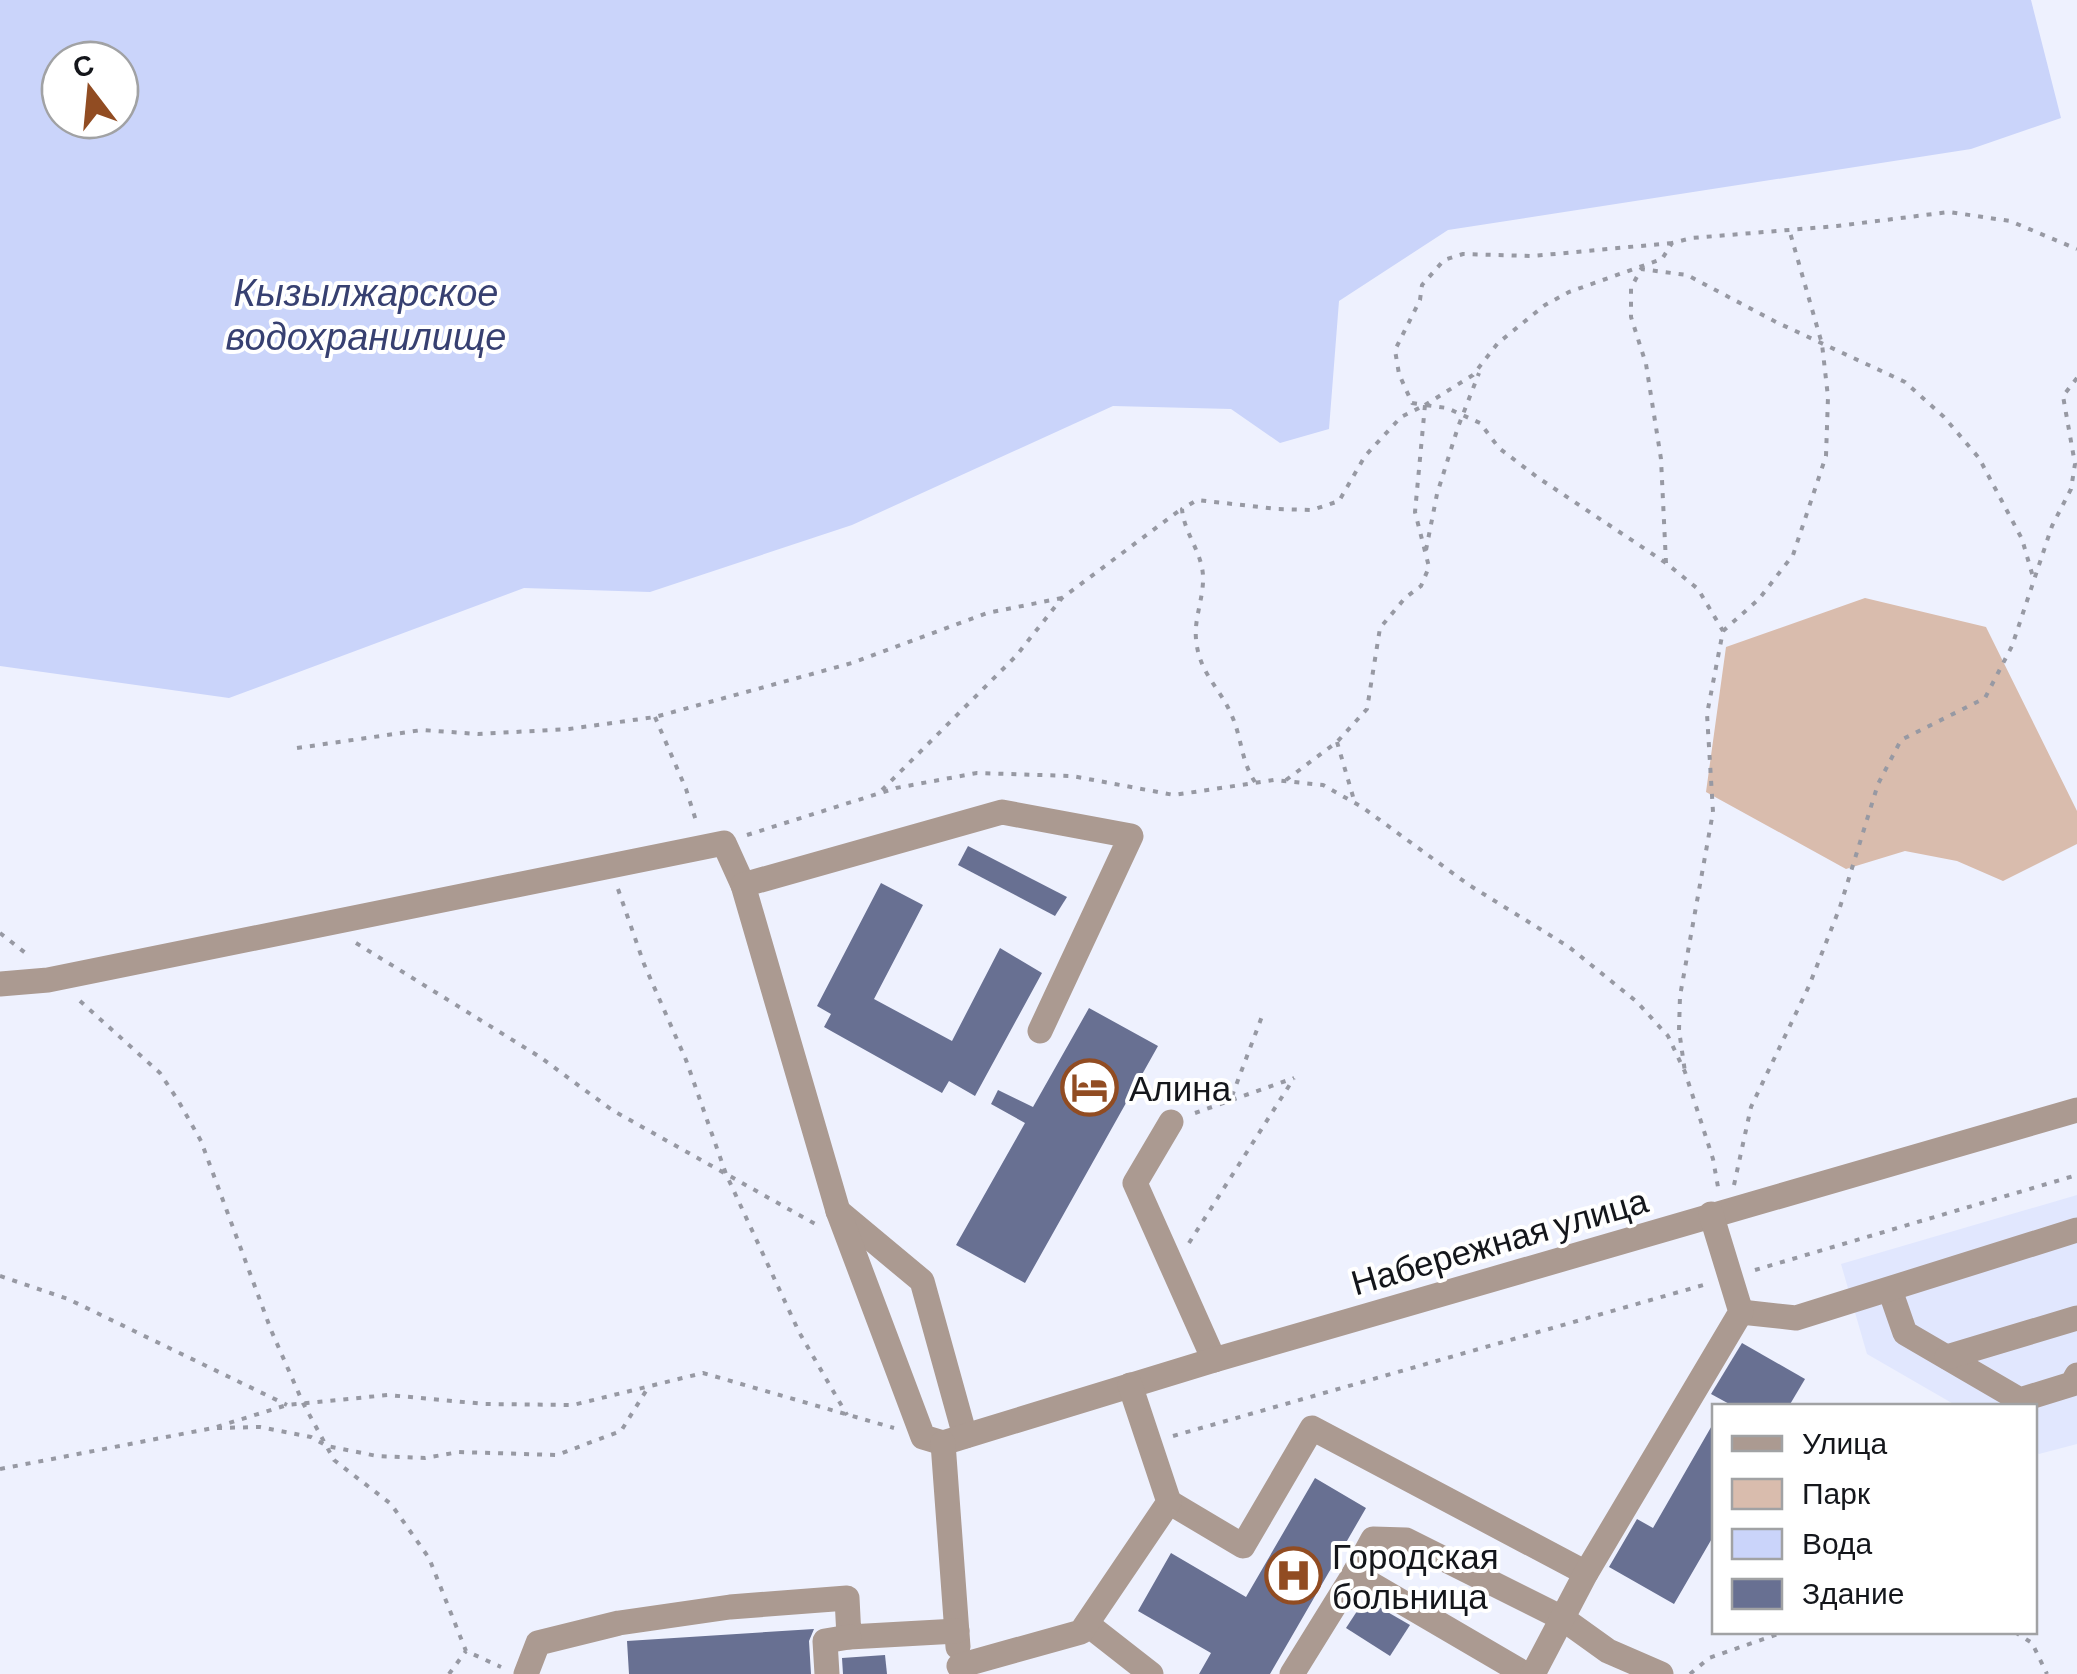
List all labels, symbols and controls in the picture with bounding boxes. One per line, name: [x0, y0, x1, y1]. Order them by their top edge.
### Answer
north arrow: [40, 40, 140, 140]
text: С: [68, 46, 97, 84]
water label: Кызылжарское водохранилище: [226, 268, 506, 358]
hotel icon: Алина: [1060, 1057, 1120, 1117]
place label: Алина: [1129, 1066, 1232, 1108]
street label: Набережная улица: [1346, 1177, 1653, 1302]
legend: [1712, 1404, 2037, 1634]
text: Улица: [1802, 1424, 1887, 1460]
text: Парк: [1802, 1474, 1871, 1510]
text: Вода: [1802, 1524, 1873, 1560]
place label: Городская больница: [1332, 1534, 1499, 1616]
hospital icon: Городская больница: [1263, 1545, 1323, 1605]
text: Здание: [1802, 1574, 1904, 1610]

